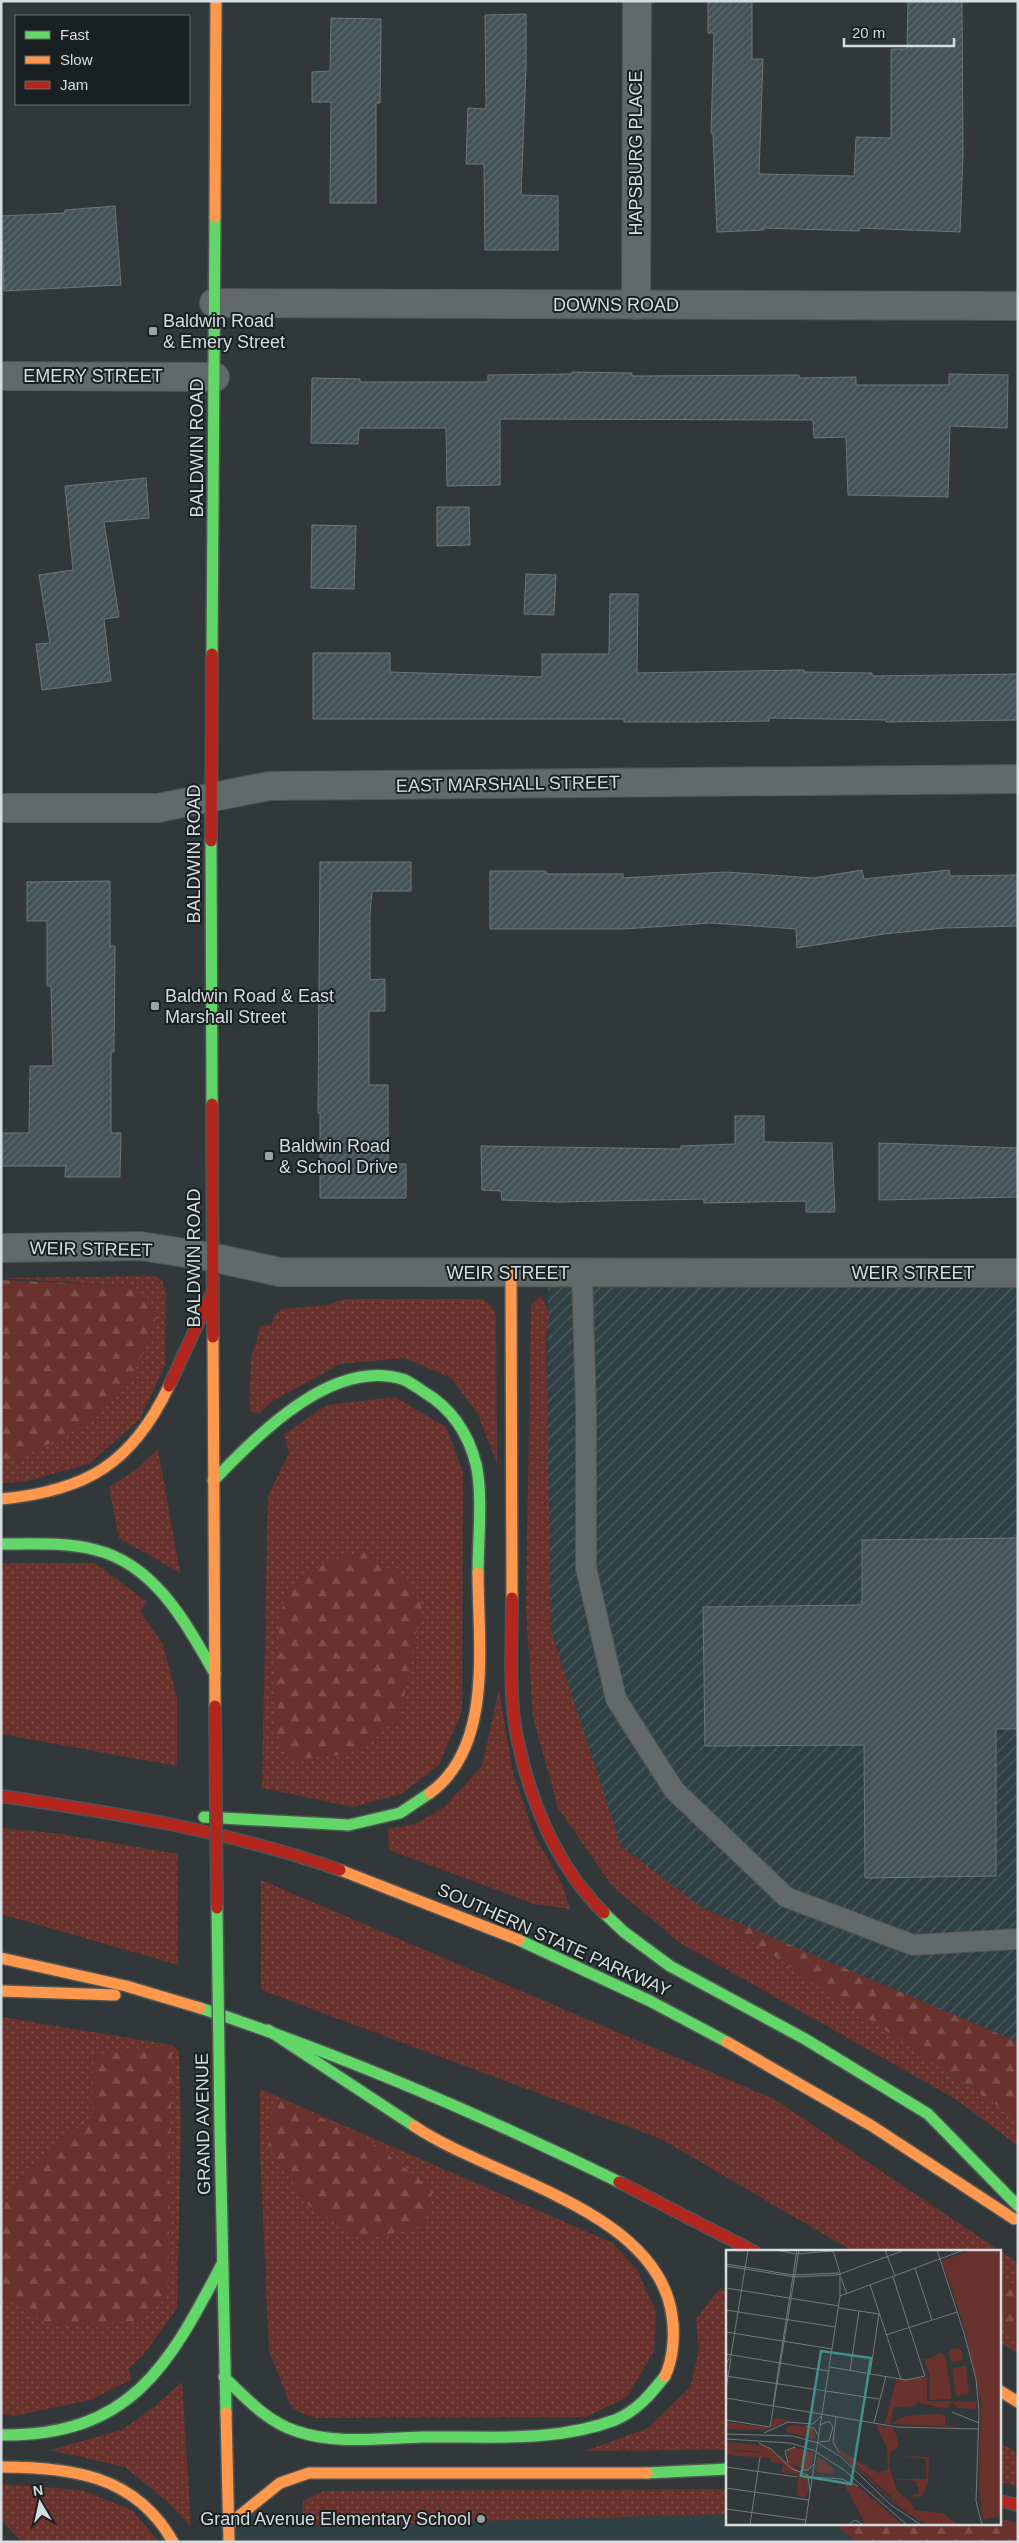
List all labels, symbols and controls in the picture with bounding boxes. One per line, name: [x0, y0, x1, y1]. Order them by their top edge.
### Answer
legend: [15, 15, 190, 105]
scale bar: [844, 15, 954, 47]
text: 20 m: [852, 24, 885, 41]
text: Fast: [60, 26, 90, 43]
text: Slow: [60, 51, 93, 68]
street label: HAPSBURG PLACE: [626, 70, 646, 236]
text: Jam: [60, 76, 88, 93]
street label: DOWNS ROAD: [553, 295, 679, 315]
place label: Baldwin Road & Emery Street: [163, 311, 285, 352]
marker: Baldwin Road & Emery Street: [147, 325, 159, 337]
street label: EMERY STREET: [23, 366, 163, 386]
street label: BALDWIN ROAD: [187, 378, 207, 518]
street label: EAST MARSHALL STREET: [396, 772, 620, 796]
street label: BALDWIN ROAD: [184, 784, 204, 924]
place label: Baldwin Road & East Marshall Street: [165, 986, 334, 1027]
marker: Baldwin Road & East Marshall Street: [149, 1000, 161, 1012]
place label: Baldwin Road & School Drive: [279, 1136, 398, 1177]
marker: Baldwin Road & School Drive: [263, 1150, 275, 1162]
street label: BALDWIN ROAD: [184, 1188, 204, 1328]
street label: WEIR STREET: [29, 1238, 153, 1260]
street label: WEIR STREET: [446, 1263, 570, 1283]
street label: WEIR STREET: [851, 1263, 975, 1283]
street label: SOUTHERN STATE PARKWAY: [434, 1879, 674, 2001]
street label: GRAND AVENUE: [192, 2053, 214, 2195]
inset map: [726, 2250, 1002, 2526]
north arrow: [15, 2478, 65, 2528]
text: N: [32, 2481, 44, 2499]
place label: Grand Avenue Elementary School: [200, 2509, 471, 2529]
marker: Grand Avenue Elementary School: [475, 2513, 487, 2525]

